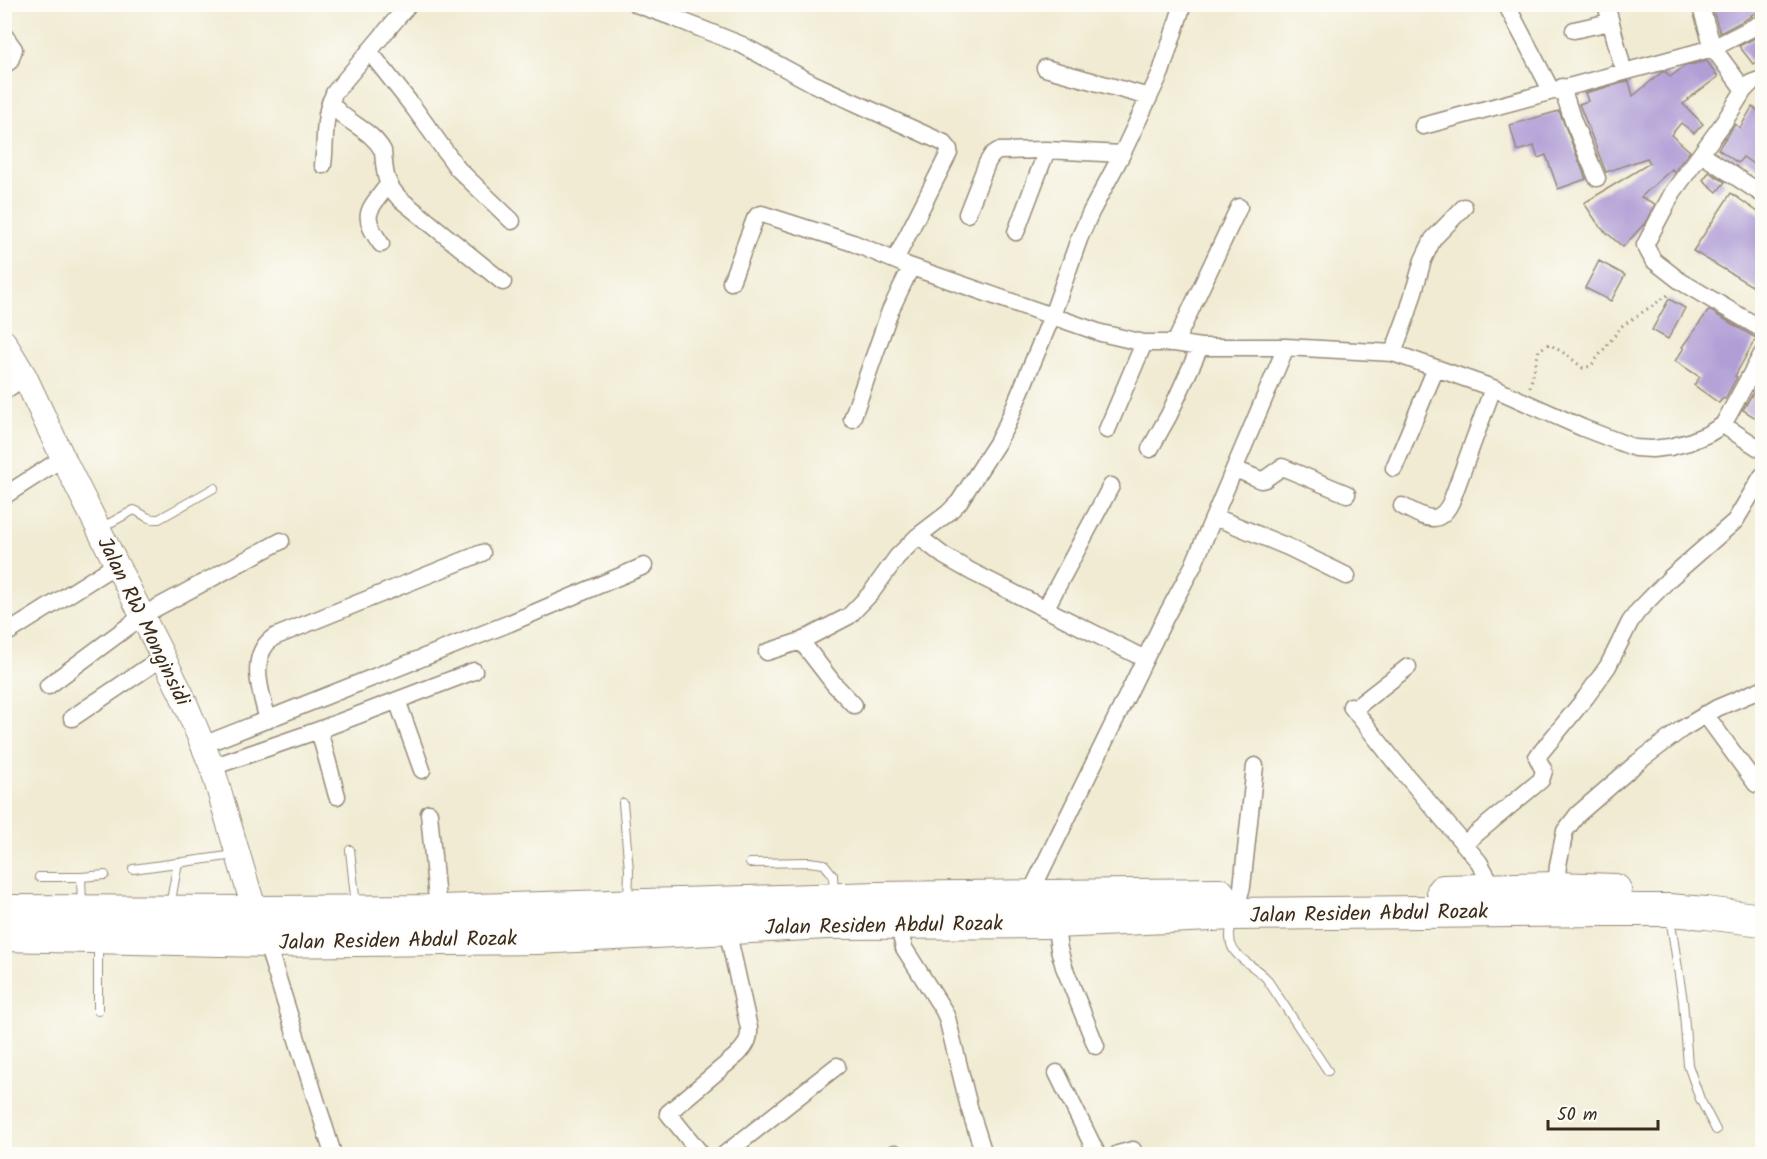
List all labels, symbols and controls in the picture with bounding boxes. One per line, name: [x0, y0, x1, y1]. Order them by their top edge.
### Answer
street label: Jalan RW Monginsidi: [87, 532, 198, 713]
street label: Jalan Residen Abdul Rozak: [1250, 896, 1489, 933]
street label: Jalan Residen Abdul Rozak: [765, 908, 1004, 945]
street label: Jalan Residen Abdul Rozak: [279, 923, 518, 960]
scale bar: [1548, 1093, 1658, 1131]
text: 50 m: [1557, 1101, 1597, 1130]

